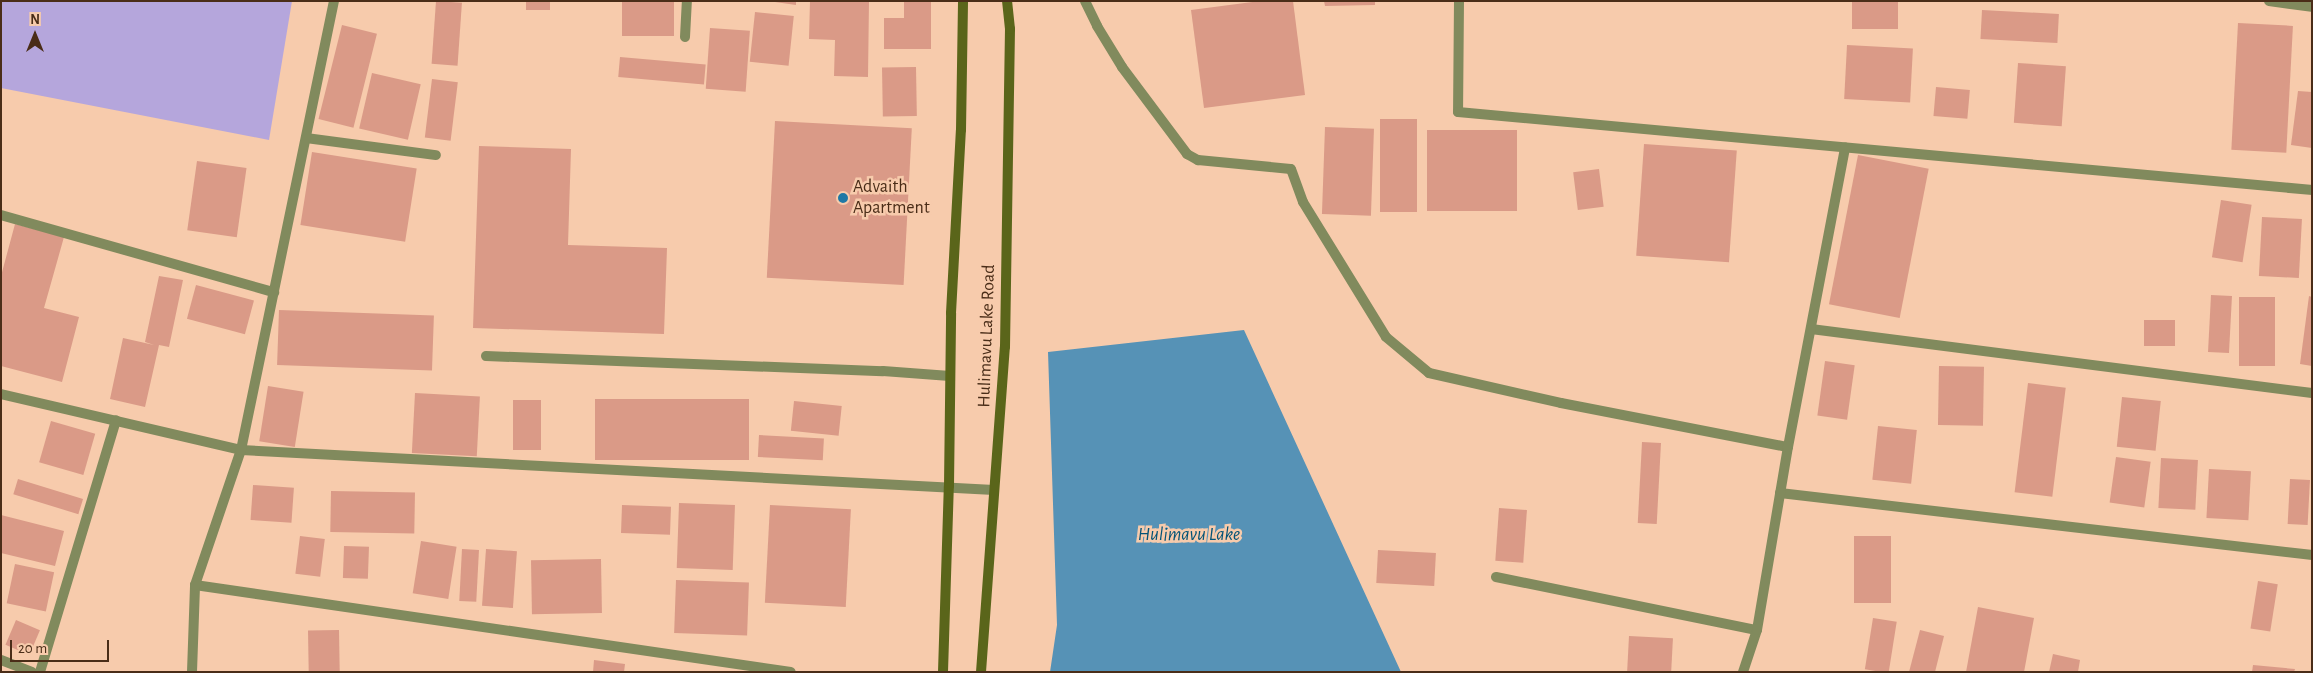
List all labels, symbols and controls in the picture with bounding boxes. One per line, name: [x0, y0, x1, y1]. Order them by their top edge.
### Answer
north arrow: [10, 10, 60, 60]
text: N: [30, 13, 40, 27]
place label: Advaith Apartment: [853, 177, 930, 220]
marker: Advaith Apartment: [837, 192, 849, 204]
street label: Hulimavu Lake Road: [974, 264, 1000, 408]
water label: Hulimavu Lake: [1138, 524, 1240, 546]
scale bar: [12, 630, 111, 662]
text: 20 m: [18, 641, 47, 656]

